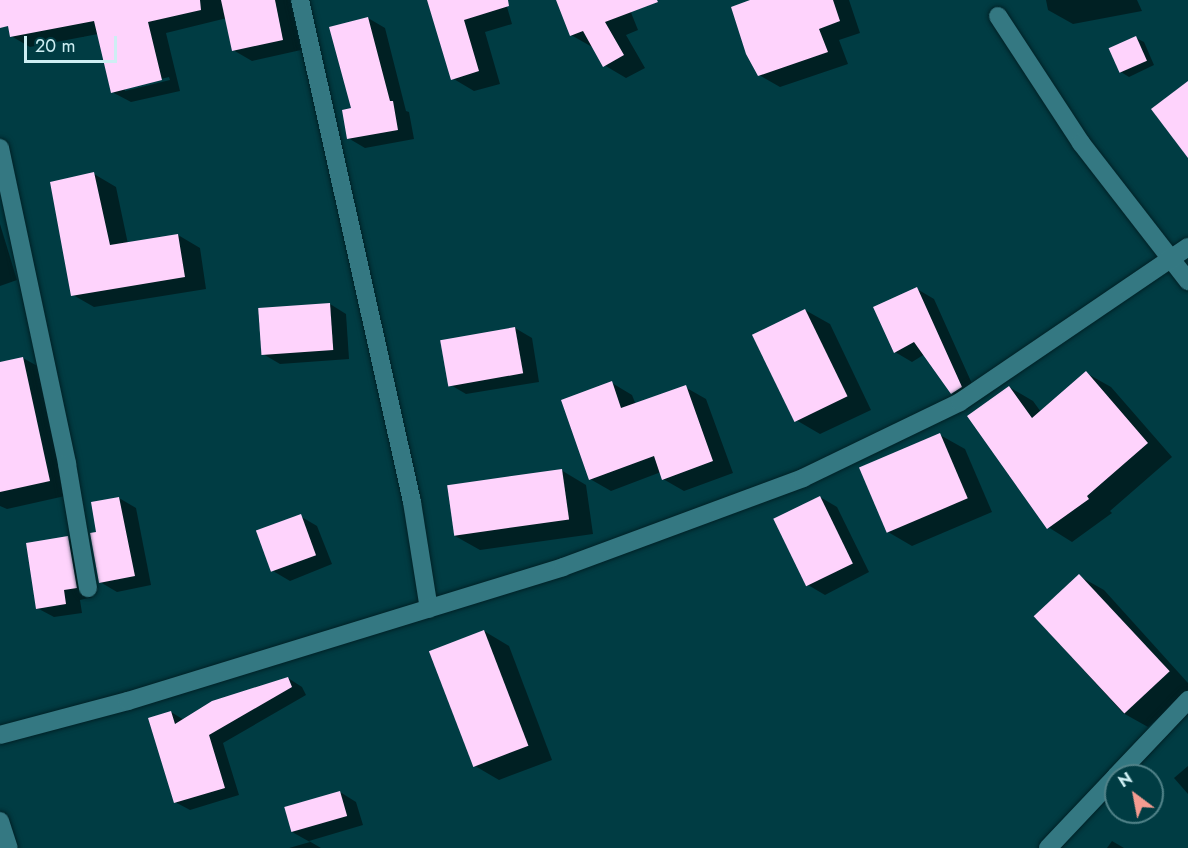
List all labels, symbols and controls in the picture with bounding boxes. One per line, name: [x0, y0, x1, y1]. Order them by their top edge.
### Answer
scale bar: [27, 24, 120, 62]
text: 20 m: [35, 33, 75, 59]
north arrow: [1104, 764, 1164, 824]
text: N: [1114, 767, 1137, 793]

